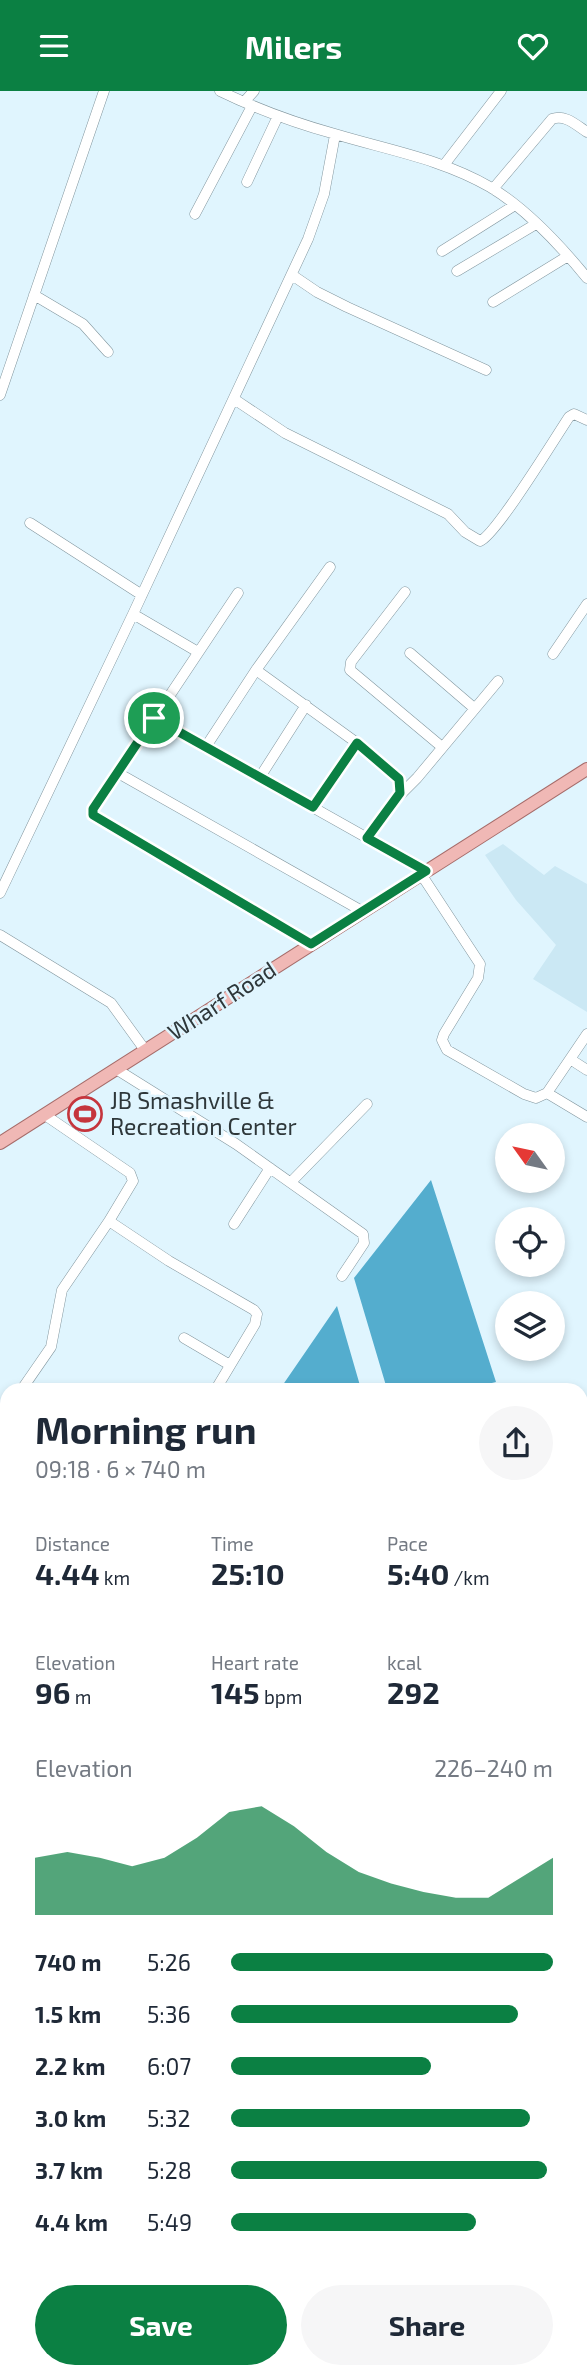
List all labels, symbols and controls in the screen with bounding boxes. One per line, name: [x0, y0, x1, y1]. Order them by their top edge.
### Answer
icon: menu: [35, 27, 73, 65]
text: Milers: [245, 27, 342, 65]
icon: heart: [514, 27, 552, 65]
pin: [124, 688, 184, 748]
icon: arrive: [135, 699, 173, 737]
street label: Wharf Road: [162, 955, 281, 1046]
place label: JB Smashville & Recreation Center: [110, 1086, 297, 1140]
sports icon: JB Smashville & Recreation Center: [66, 1095, 104, 1133]
north arrow: [495, 1123, 565, 1193]
map controls: [495, 1123, 565, 1361]
button: locate: [495, 1207, 565, 1277]
button: layers: [495, 1291, 565, 1361]
text: Morning run: [35, 1406, 256, 1452]
button: share: [479, 1406, 553, 1480]
text: 09:18 · 6 × 740 m: [35, 1455, 206, 1483]
text: Distance: [35, 1532, 110, 1555]
text: Time: [211, 1532, 254, 1555]
text: Pace: [387, 1532, 428, 1555]
text: 4.44: [35, 1555, 100, 1591]
text: 25:10: [211, 1555, 285, 1591]
text: 5:40: [387, 1555, 449, 1591]
text: km: [100, 1566, 130, 1589]
text: /km: [449, 1566, 490, 1589]
text: Elevation: [35, 1651, 116, 1674]
text: Heart rate: [211, 1651, 299, 1674]
text: kcal: [387, 1651, 422, 1674]
text: 96: [35, 1674, 70, 1710]
text: 145: [211, 1674, 260, 1710]
text: 292: [387, 1674, 440, 1710]
text: m: [70, 1685, 91, 1708]
text: bpm: [260, 1685, 302, 1708]
text: Elevation: [35, 1754, 133, 1782]
text: 226–240 m: [434, 1754, 553, 1782]
text: 740 m: [35, 1948, 102, 1976]
text: 5:26: [147, 1948, 191, 1976]
text: 1.5 km: [35, 2000, 101, 2028]
text: 5:36: [147, 2000, 191, 2028]
text: 2.2 km: [35, 2052, 105, 2080]
text: 6:07: [147, 2052, 191, 2080]
text: 3.0 km: [35, 2104, 106, 2132]
text: 5:32: [147, 2104, 190, 2132]
text: 3.7 km: [35, 2156, 103, 2184]
text: 5:28: [147, 2156, 192, 2184]
text: 4.4 km: [35, 2208, 108, 2236]
text: 5:49: [147, 2208, 192, 2236]
button: Save: [35, 2285, 287, 2365]
button: Share: [301, 2285, 553, 2365]

